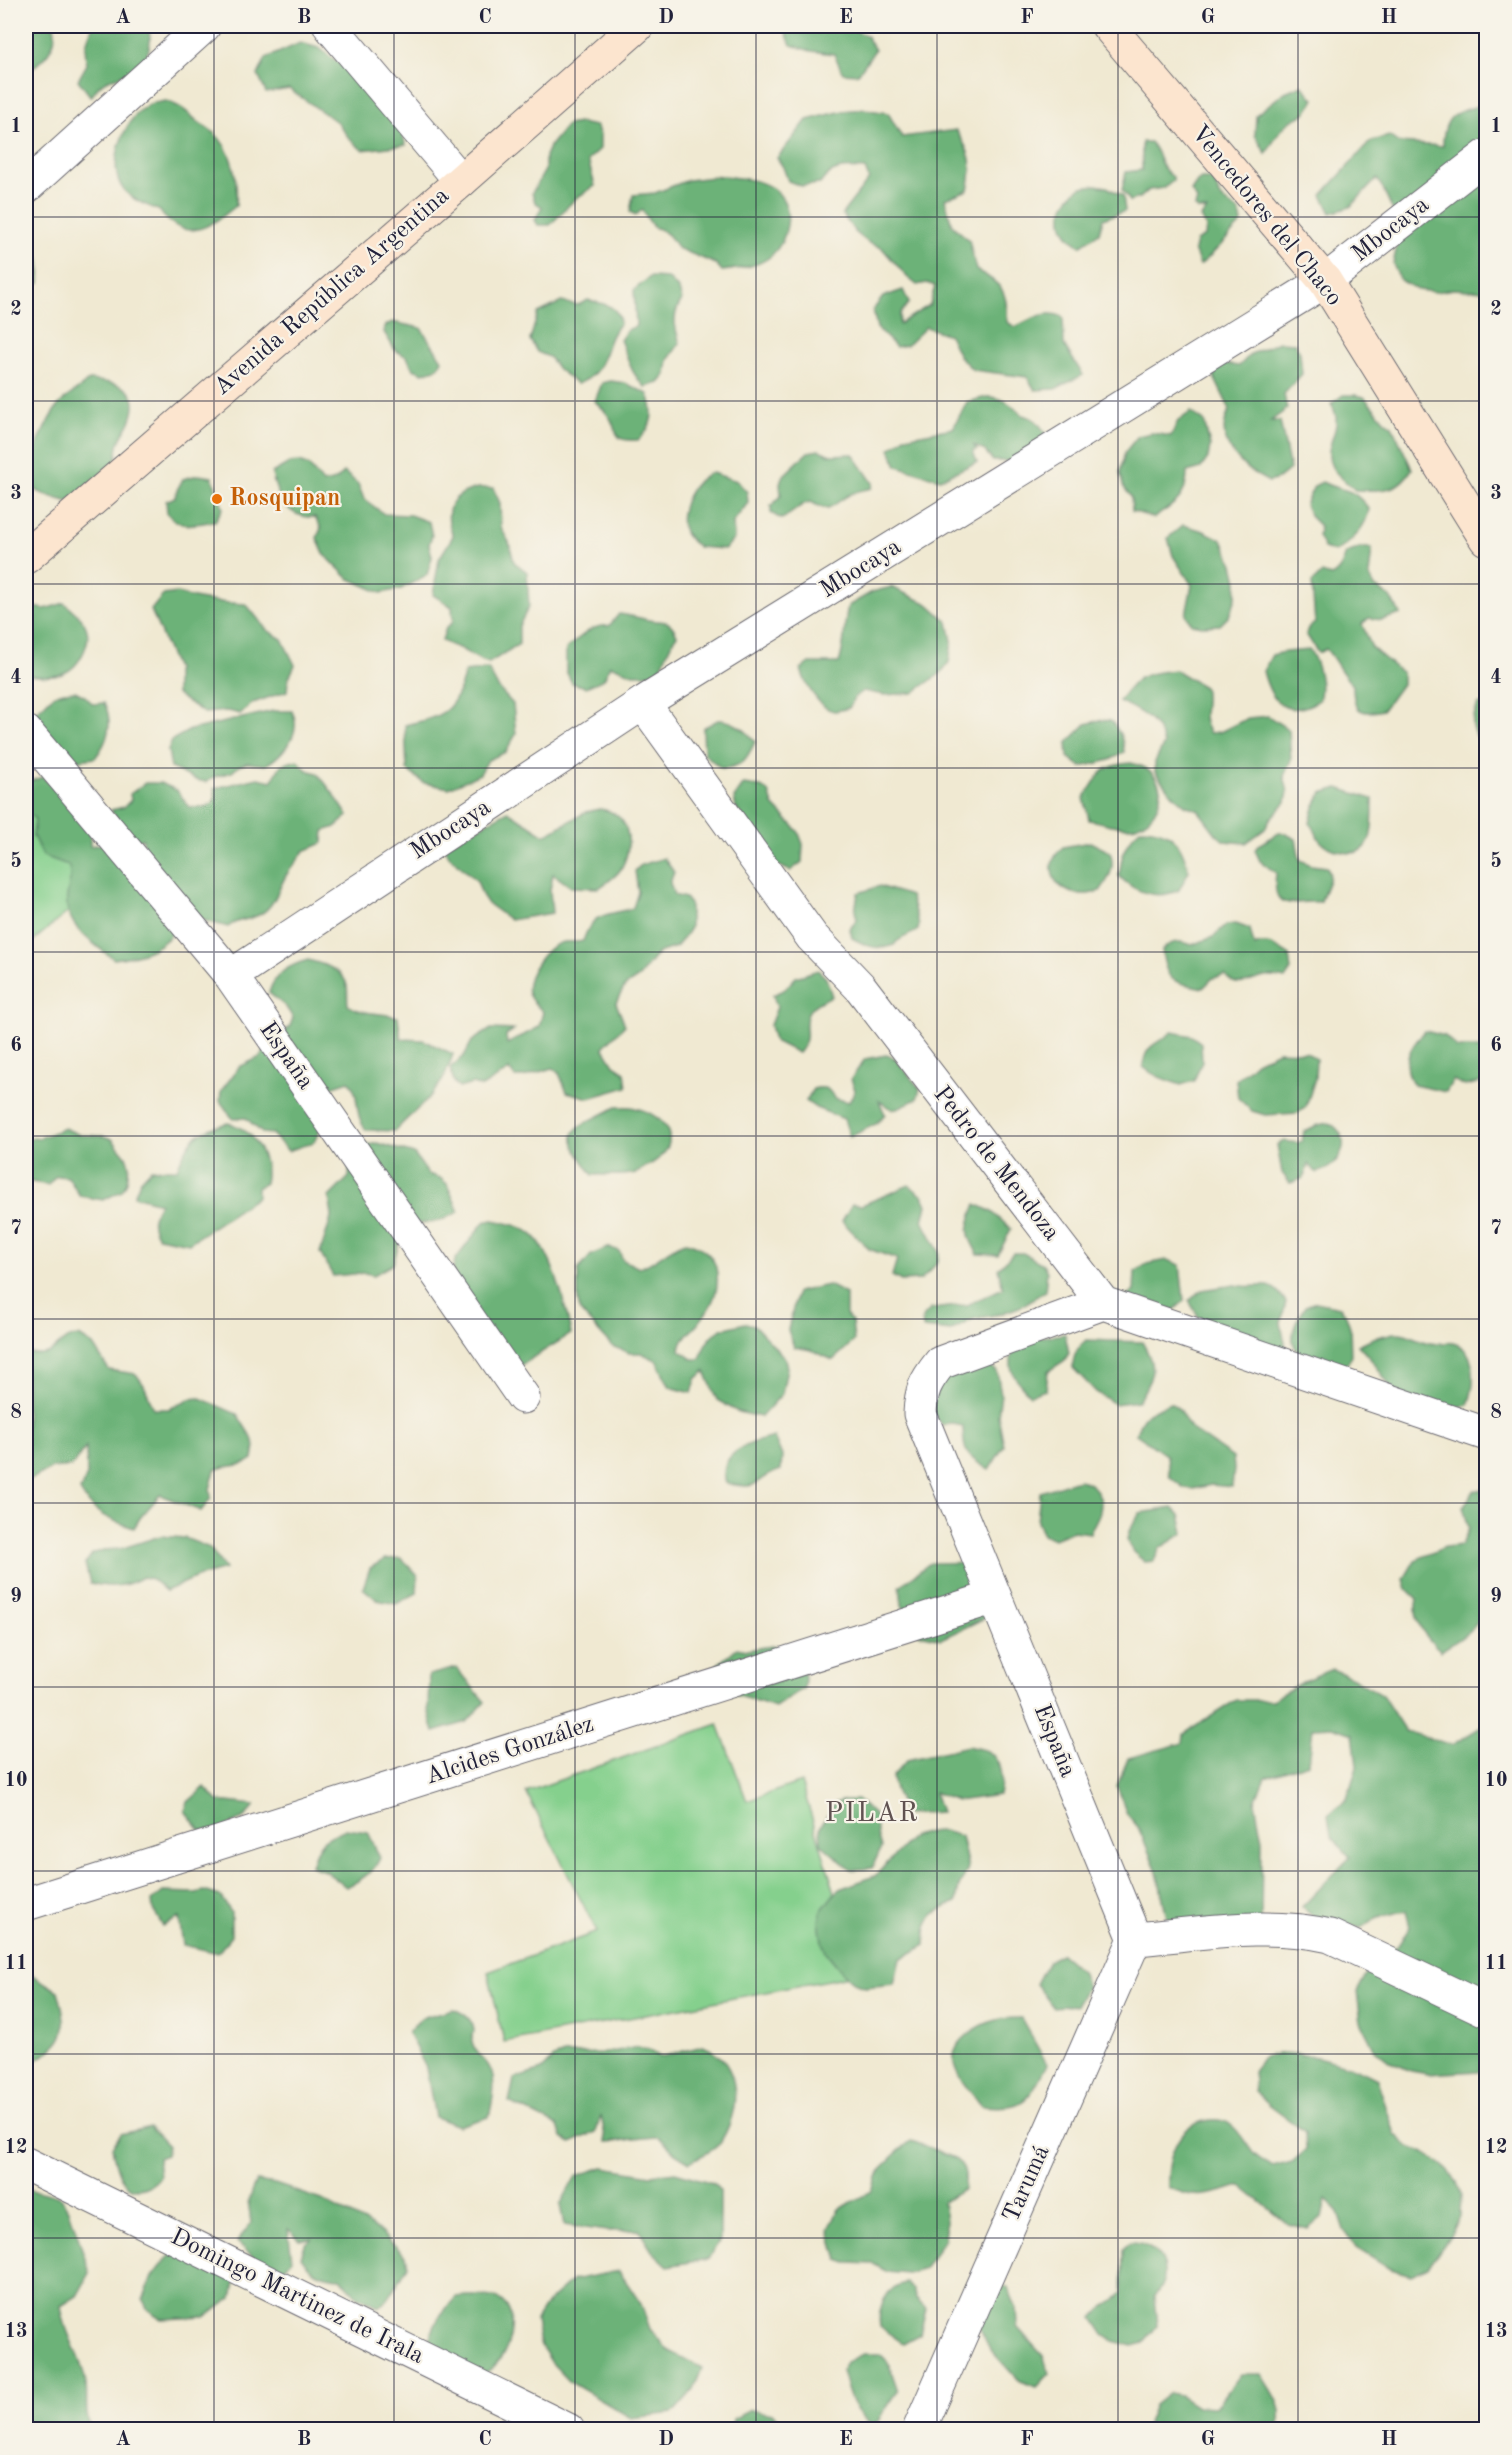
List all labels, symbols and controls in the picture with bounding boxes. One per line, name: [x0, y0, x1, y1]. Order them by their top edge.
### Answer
text: A: [115, 8, 131, 28]
text: B: [297, 8, 311, 28]
text: C: [478, 8, 492, 28]
text: D: [658, 8, 674, 28]
text: E: [839, 8, 853, 28]
text: F: [1020, 8, 1034, 28]
text: G: [1201, 8, 1215, 28]
text: H: [1381, 8, 1397, 28]
text: 1: [10, 117, 22, 137]
text: 1: [1490, 117, 1502, 137]
street label: Vencedores del Chaco: [1186, 121, 1346, 311]
street label: Avenida República Argentina: [210, 184, 454, 400]
street label: Mbocaya: [1348, 193, 1434, 267]
text: 2: [10, 300, 22, 320]
text: 2: [1490, 300, 1502, 320]
text: 3: [10, 484, 22, 504]
text: 3: [1490, 484, 1502, 504]
place label: Rosquipan: [229, 487, 340, 511]
marker: Rosquipan: [210, 492, 224, 506]
street label: Mbocaya: [816, 535, 906, 603]
text: 4: [10, 668, 22, 688]
text: 4: [1490, 668, 1502, 688]
street label: Mbocaya: [407, 795, 495, 865]
text: 5: [10, 851, 22, 872]
text: 5: [1490, 851, 1502, 872]
street label: España: [254, 1018, 318, 1094]
text: 6: [10, 1036, 22, 1056]
text: 6: [1490, 1036, 1502, 1056]
street label: Pedro de Mendoza: [929, 1082, 1064, 1246]
text: 7: [10, 1219, 22, 1239]
text: 7: [1490, 1219, 1502, 1239]
text: 8: [10, 1403, 22, 1423]
text: 8: [1490, 1403, 1502, 1423]
text: 9: [10, 1587, 22, 1607]
text: 9: [1490, 1587, 1502, 1607]
street label: España: [1029, 1701, 1079, 1781]
street label: Alcides González: [423, 1713, 597, 1789]
text: 10: [4, 1771, 28, 1791]
text: 10: [1484, 1771, 1508, 1791]
district label: PILAR: [825, 1800, 919, 1827]
text: 11: [4, 1954, 28, 1974]
text: 11: [1484, 1954, 1508, 1974]
text: 12: [4, 2138, 28, 2158]
text: 12: [1484, 2138, 1508, 2158]
street label: Tarumá: [1000, 2142, 1055, 2226]
street label: Domingo Martinez de Irala: [167, 2225, 428, 2369]
text: 13: [4, 2322, 28, 2342]
text: 13: [1484, 2322, 1508, 2342]
text: A: [115, 2430, 131, 2450]
text: B: [297, 2430, 311, 2450]
text: C: [478, 2430, 492, 2450]
text: D: [658, 2430, 674, 2450]
text: E: [839, 2430, 853, 2450]
text: F: [1020, 2430, 1034, 2450]
text: G: [1201, 2430, 1215, 2450]
text: H: [1381, 2430, 1397, 2450]

